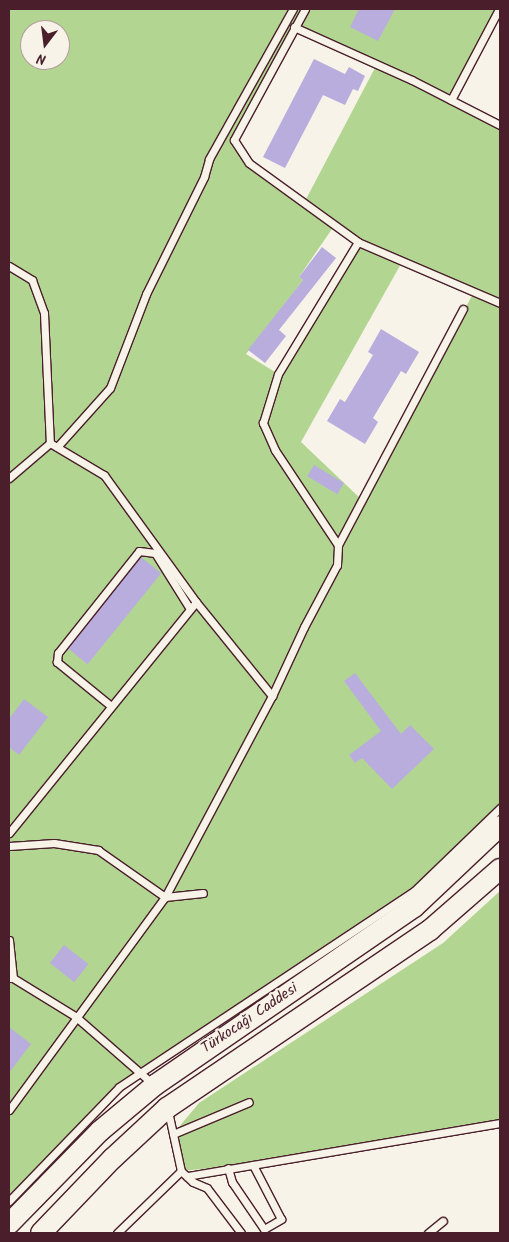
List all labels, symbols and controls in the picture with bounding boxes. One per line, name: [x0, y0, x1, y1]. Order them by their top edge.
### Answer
north arrow: [20, 20, 70, 70]
text: N: [34, 47, 48, 70]
street label: Türkocağı Caddesi: [198, 980, 302, 1058]

